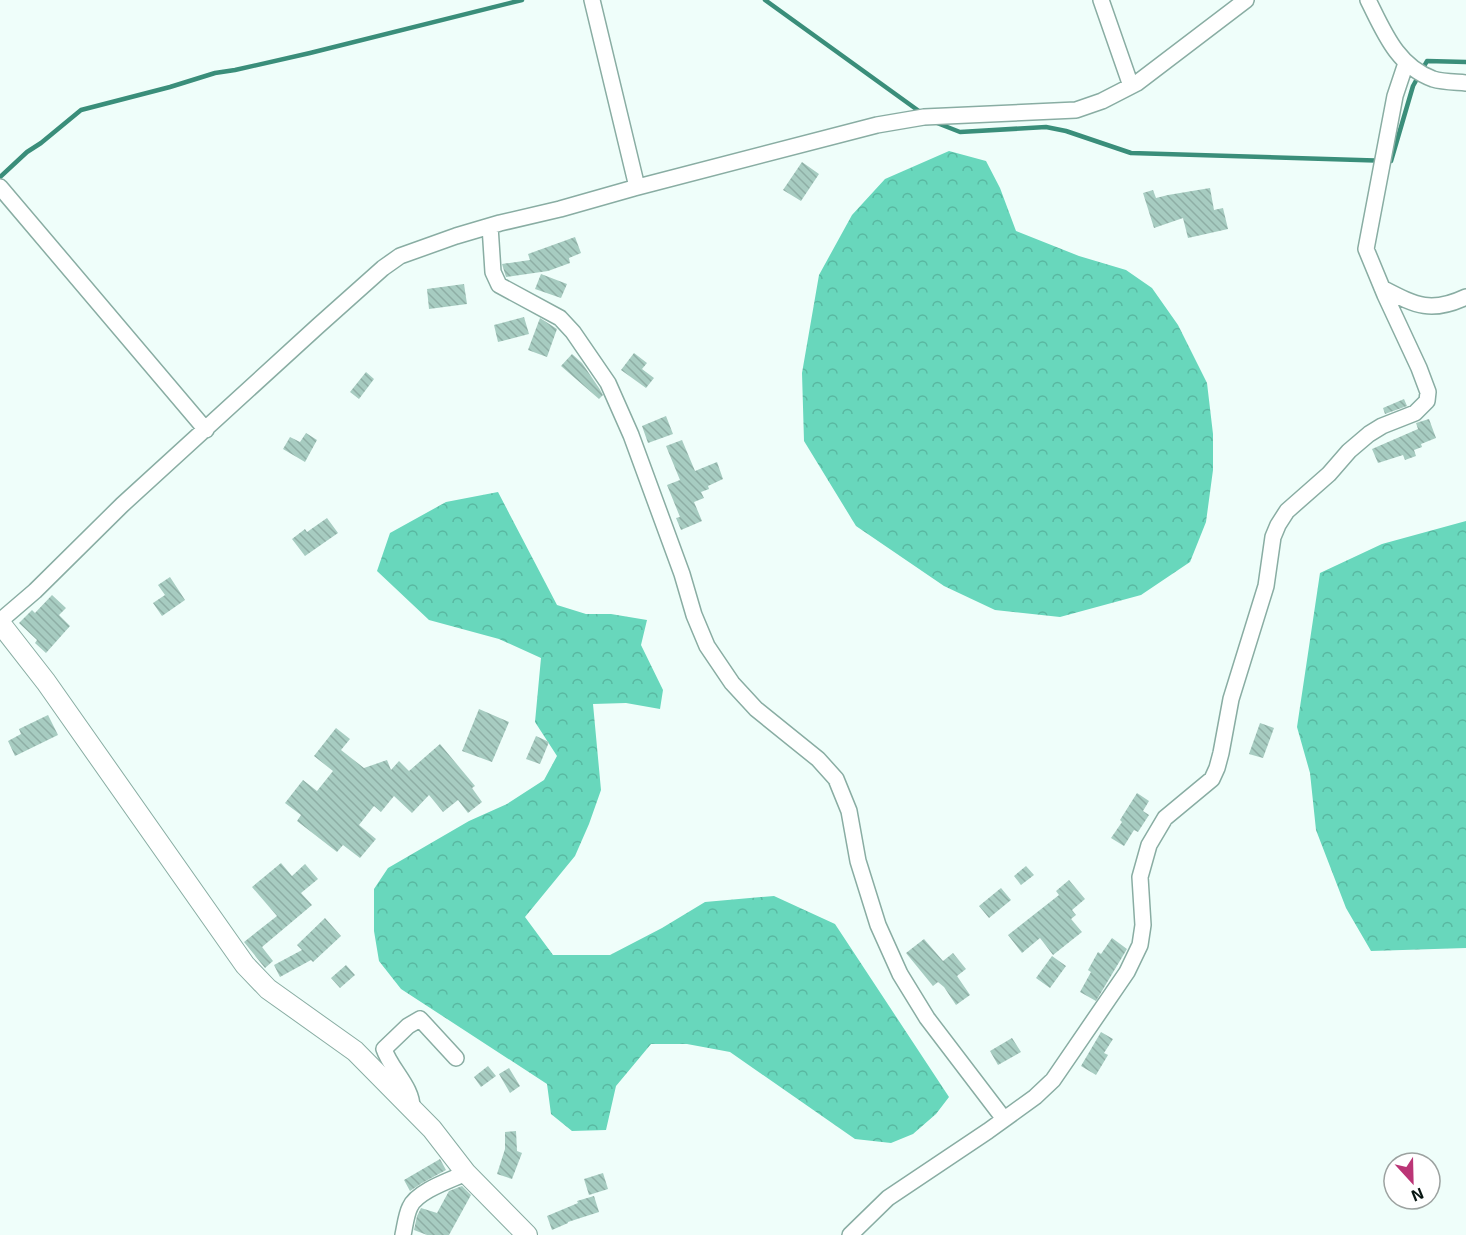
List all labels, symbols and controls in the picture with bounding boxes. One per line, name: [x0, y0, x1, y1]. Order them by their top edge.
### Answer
north arrow: [1382, 1151, 1442, 1211]
text: N: [1409, 1184, 1427, 1206]

